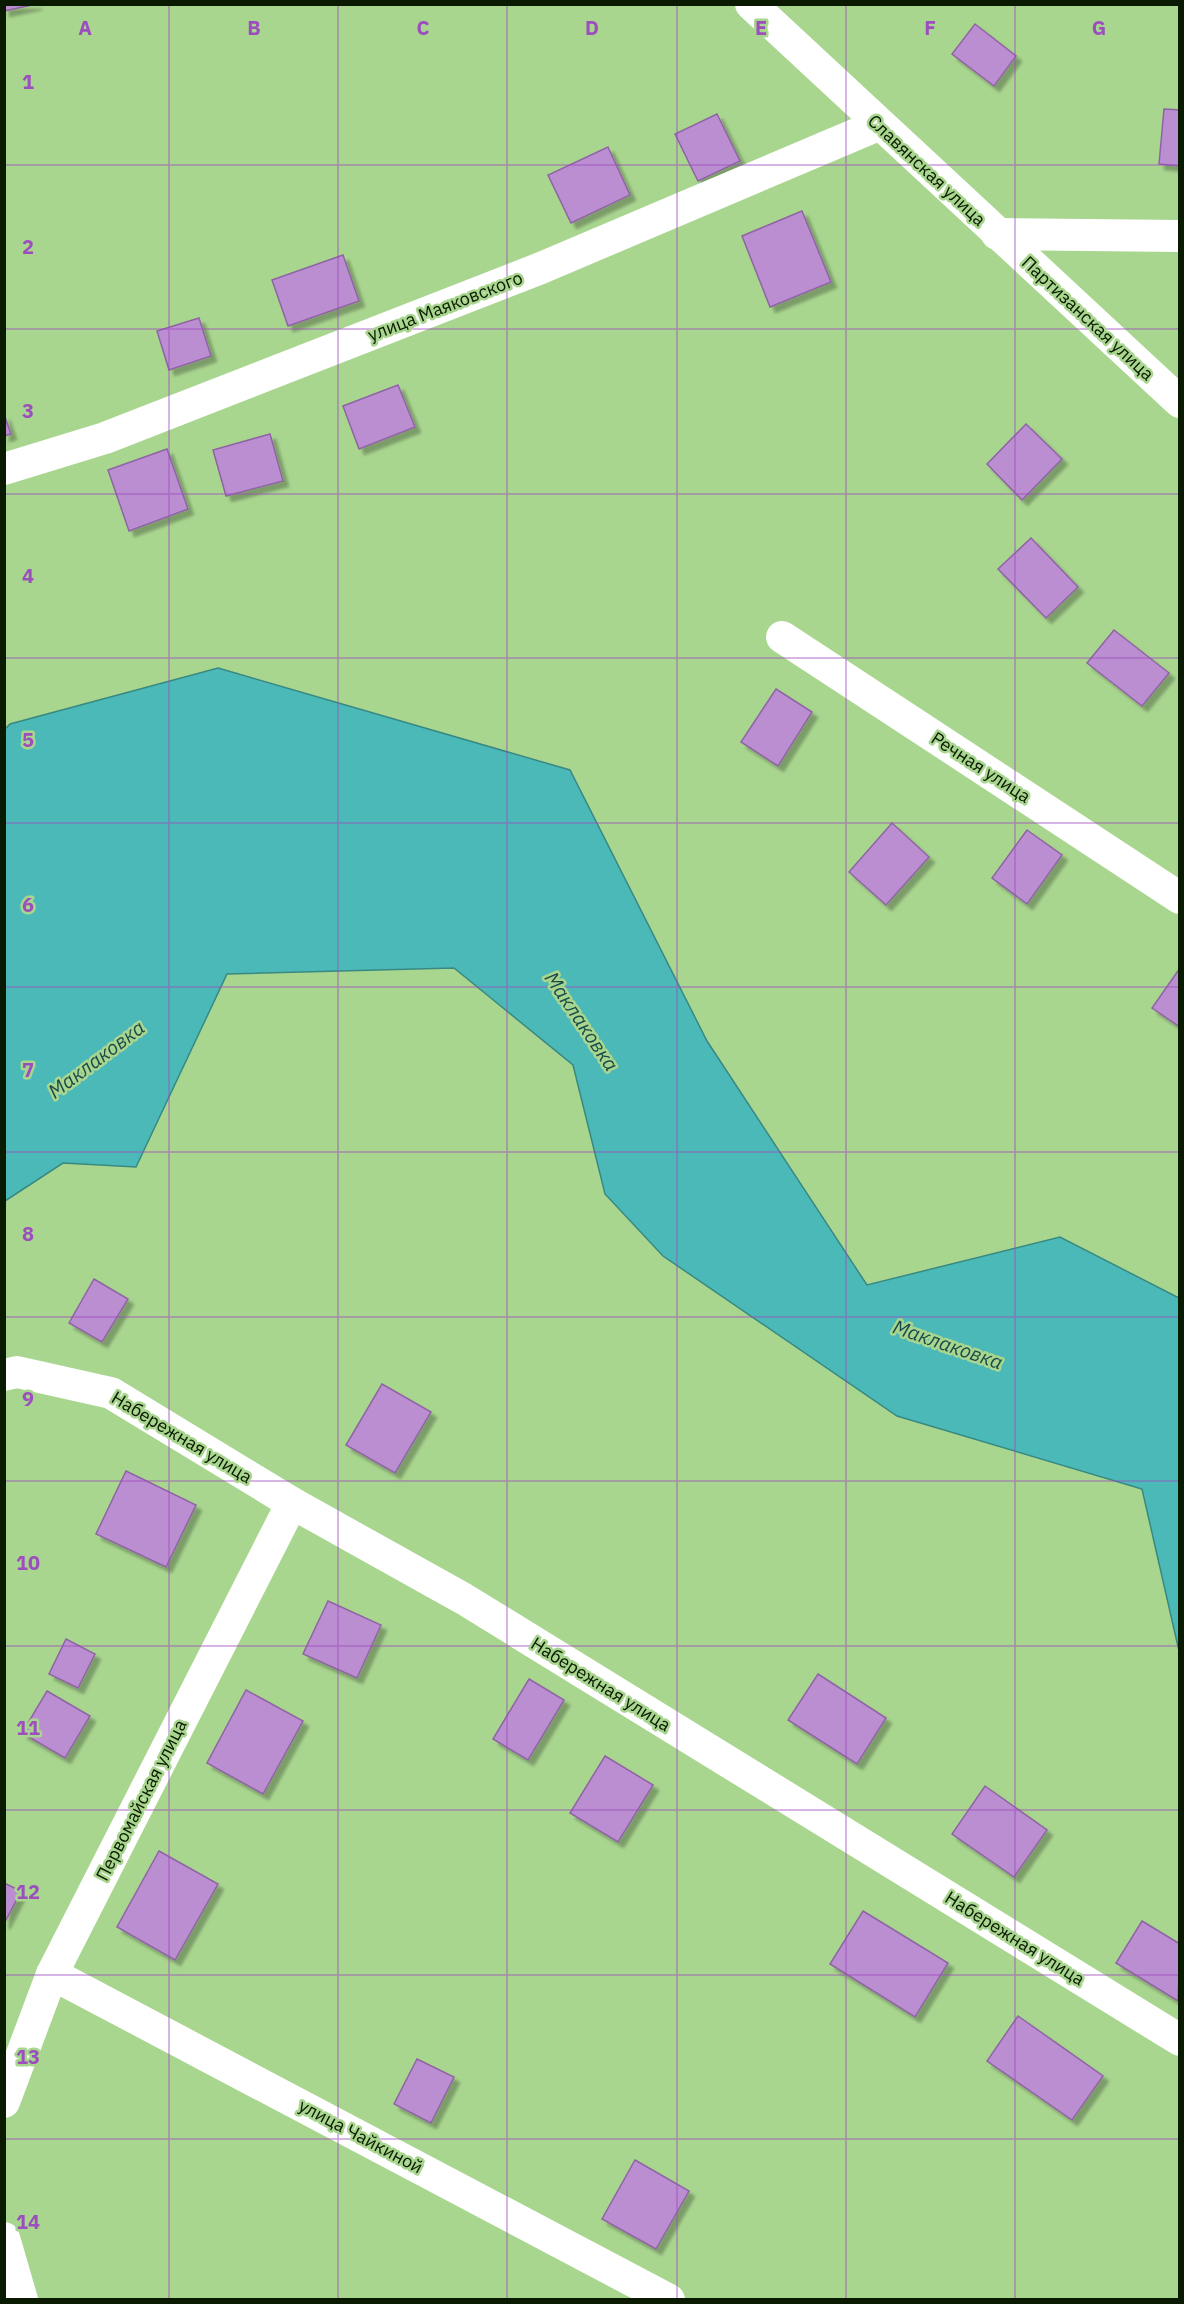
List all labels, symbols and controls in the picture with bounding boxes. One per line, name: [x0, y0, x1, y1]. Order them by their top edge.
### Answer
text: A: [78, 14, 92, 41]
text: B: [247, 14, 261, 41]
text: C: [416, 14, 430, 41]
text: D: [585, 14, 599, 41]
text: E: [755, 14, 767, 41]
text: F: [924, 14, 936, 41]
text: G: [1092, 14, 1106, 41]
text: 1: [22, 68, 34, 95]
street label: Славянская улица: [863, 109, 991, 231]
text: 2: [22, 233, 34, 260]
street label: Партизанская улица: [1017, 251, 1159, 386]
street label: улица Маяковского: [364, 266, 526, 346]
text: 3: [22, 397, 34, 424]
text: 4: [22, 562, 34, 589]
text: 5: [22, 726, 34, 753]
street label: Речная улица: [927, 726, 1035, 808]
text: 6: [22, 891, 34, 918]
water label: Маклаковка: [539, 966, 625, 1076]
water label: Маклаковка: [42, 1014, 150, 1104]
text: 7: [22, 1056, 34, 1083]
text: 8: [22, 1220, 34, 1247]
water label: Маклаковка: [889, 1313, 1007, 1375]
text: 9: [22, 1385, 34, 1412]
street label: Набережная улица: [107, 1386, 257, 1488]
text: 10: [16, 1549, 40, 1576]
street label: Набережная улица: [527, 1632, 675, 1736]
text: 11: [16, 1714, 40, 1741]
street label: Первомайская улица: [90, 1715, 192, 1884]
text: 12: [16, 1878, 40, 1905]
street label: Набережная улица: [941, 1886, 1089, 1990]
text: 13: [16, 2043, 40, 2070]
street label: улица Чайкиной: [295, 2094, 427, 2178]
text: 14: [16, 2208, 40, 2235]

